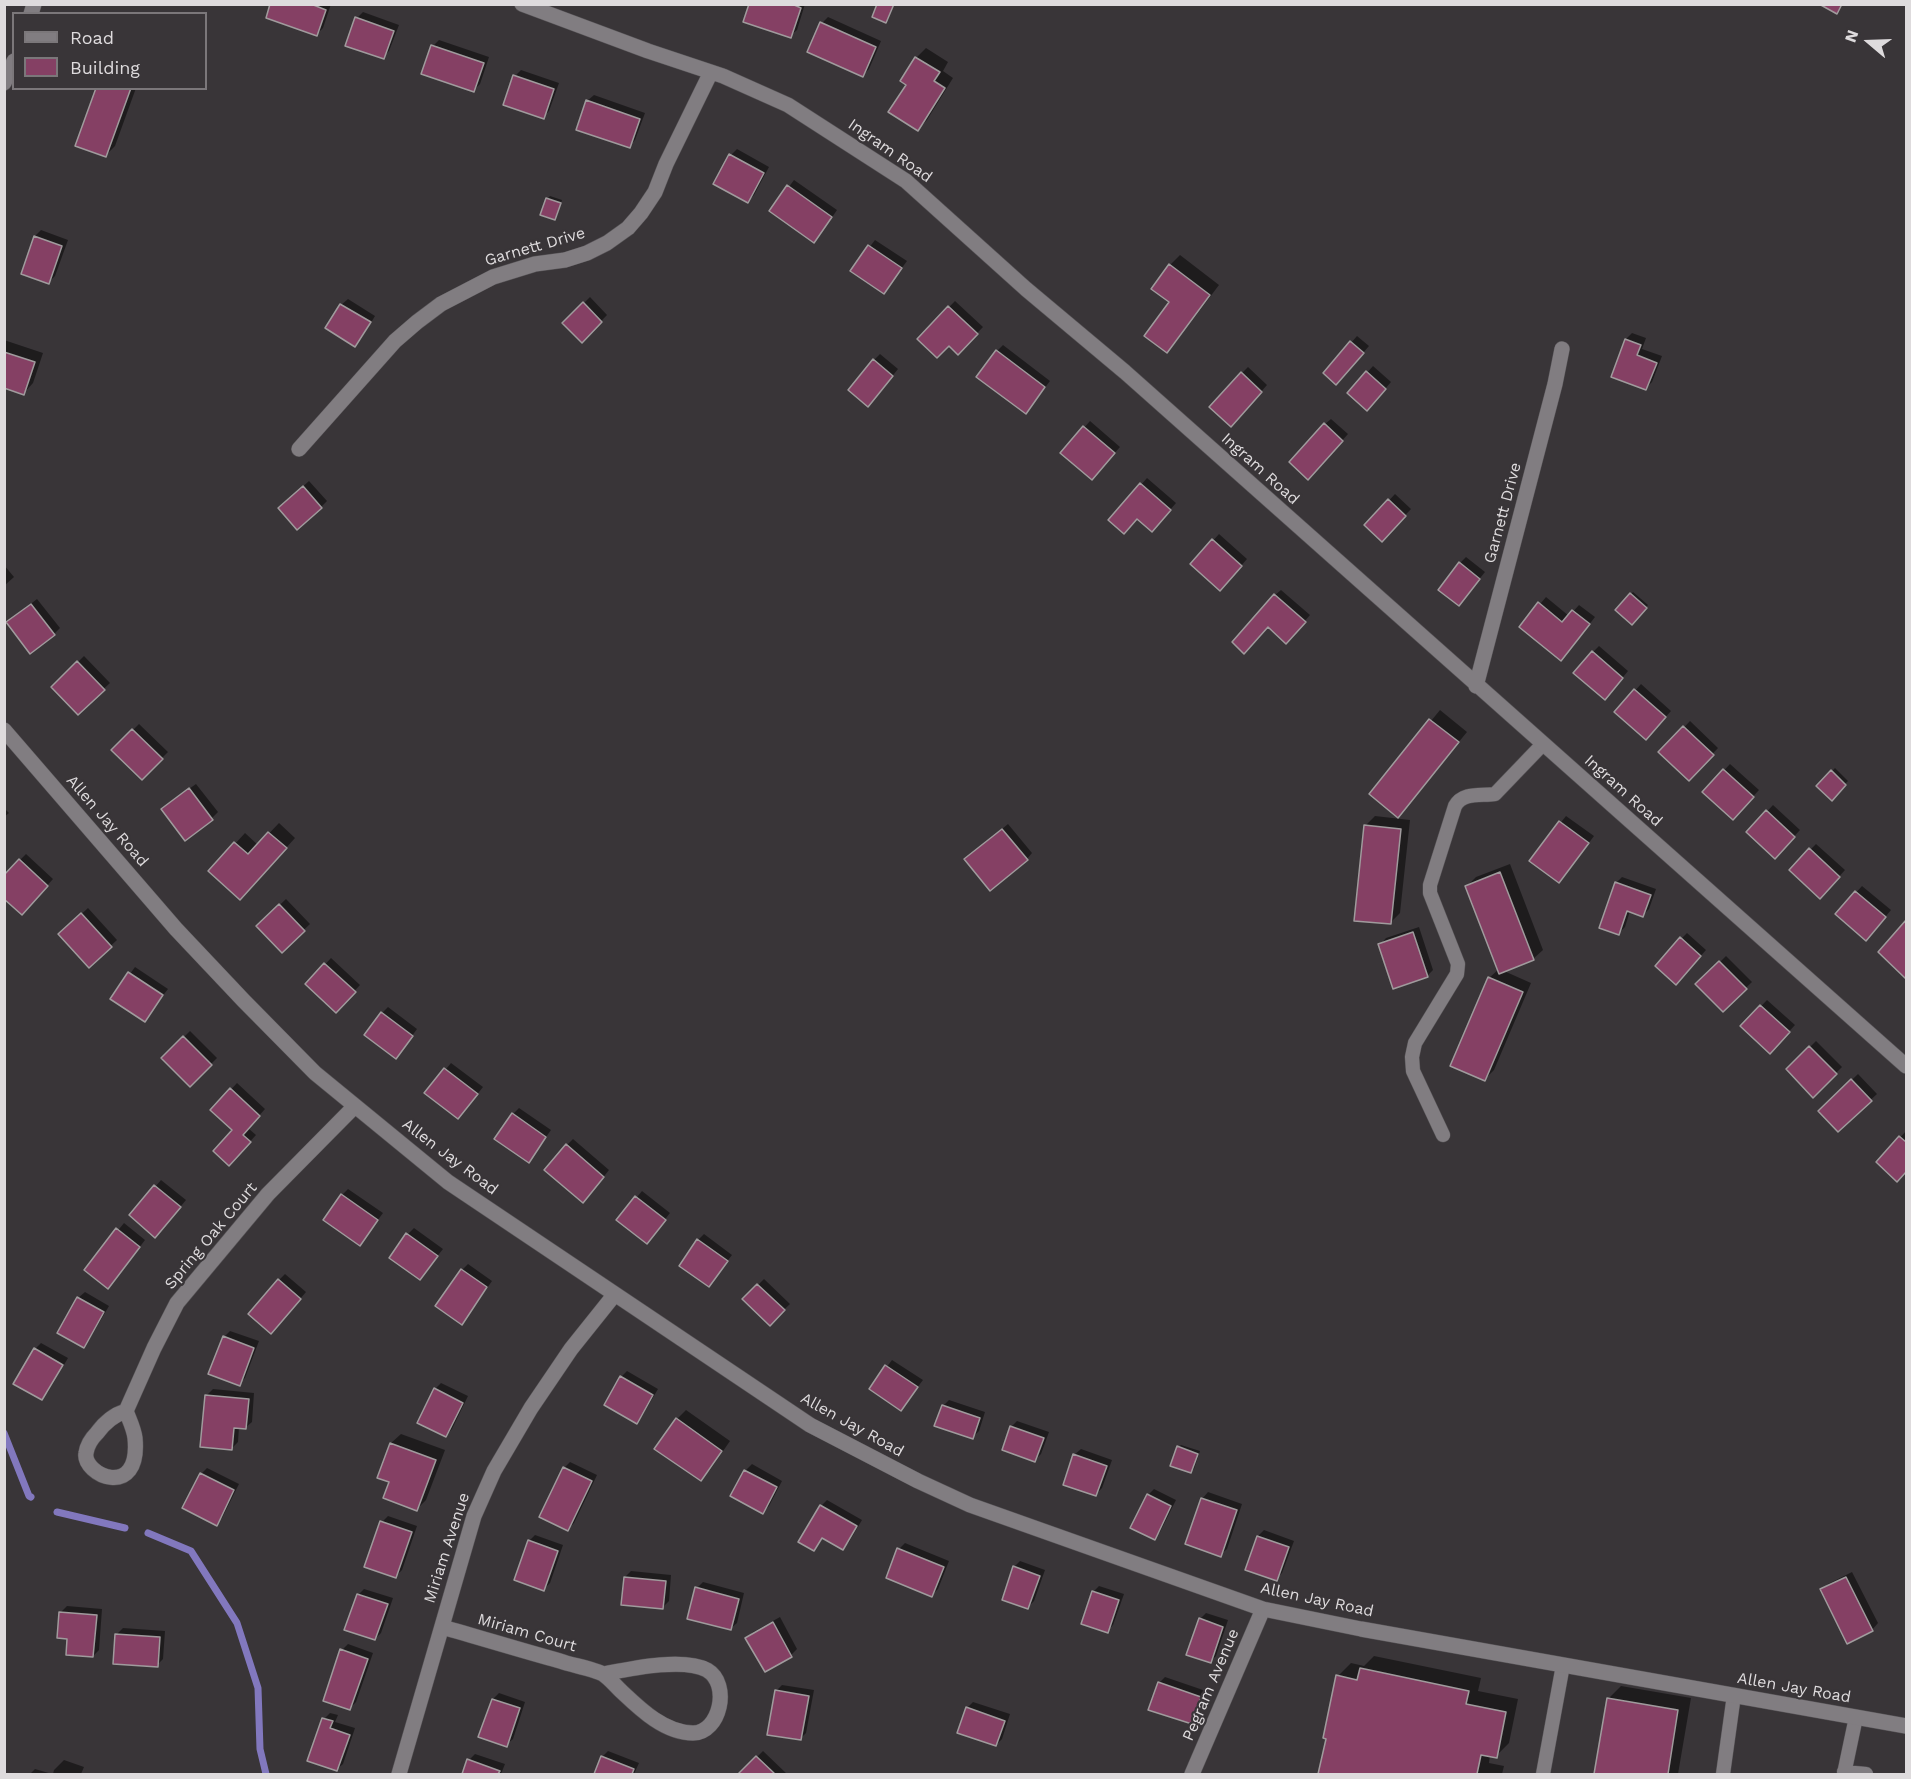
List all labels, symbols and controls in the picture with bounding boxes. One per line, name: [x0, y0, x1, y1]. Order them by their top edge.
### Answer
legend: [12, 12, 207, 90]
north arrow: [1839, 12, 1899, 72]
text: Road: [70, 27, 114, 48]
text: N: [1841, 27, 1862, 45]
text: Building: [70, 57, 140, 78]
street label: Ingram Road: [844, 115, 936, 187]
street label: Garnett Drive: [483, 223, 587, 271]
street label: Ingram Road: [1217, 429, 1303, 509]
street label: Garnett Drive: [1480, 460, 1526, 566]
street label: Ingram Road: [1580, 751, 1666, 831]
street label: Allen Jay Road: [62, 771, 152, 871]
street label: Allen Jay Road: [398, 1115, 502, 1199]
street label: Spring Oak Court: [161, 1179, 261, 1293]
street label: Allen Jay Road: [797, 1389, 907, 1461]
street label: Miriam Avenue: [420, 1490, 474, 1606]
street label: Allen Jay Road: [1259, 1579, 1375, 1621]
street label: Miriam Court: [475, 1610, 579, 1656]
street label: Pegram Avenue: [1179, 1626, 1243, 1744]
street label: Allen Jay Road: [1736, 1669, 1852, 1707]

